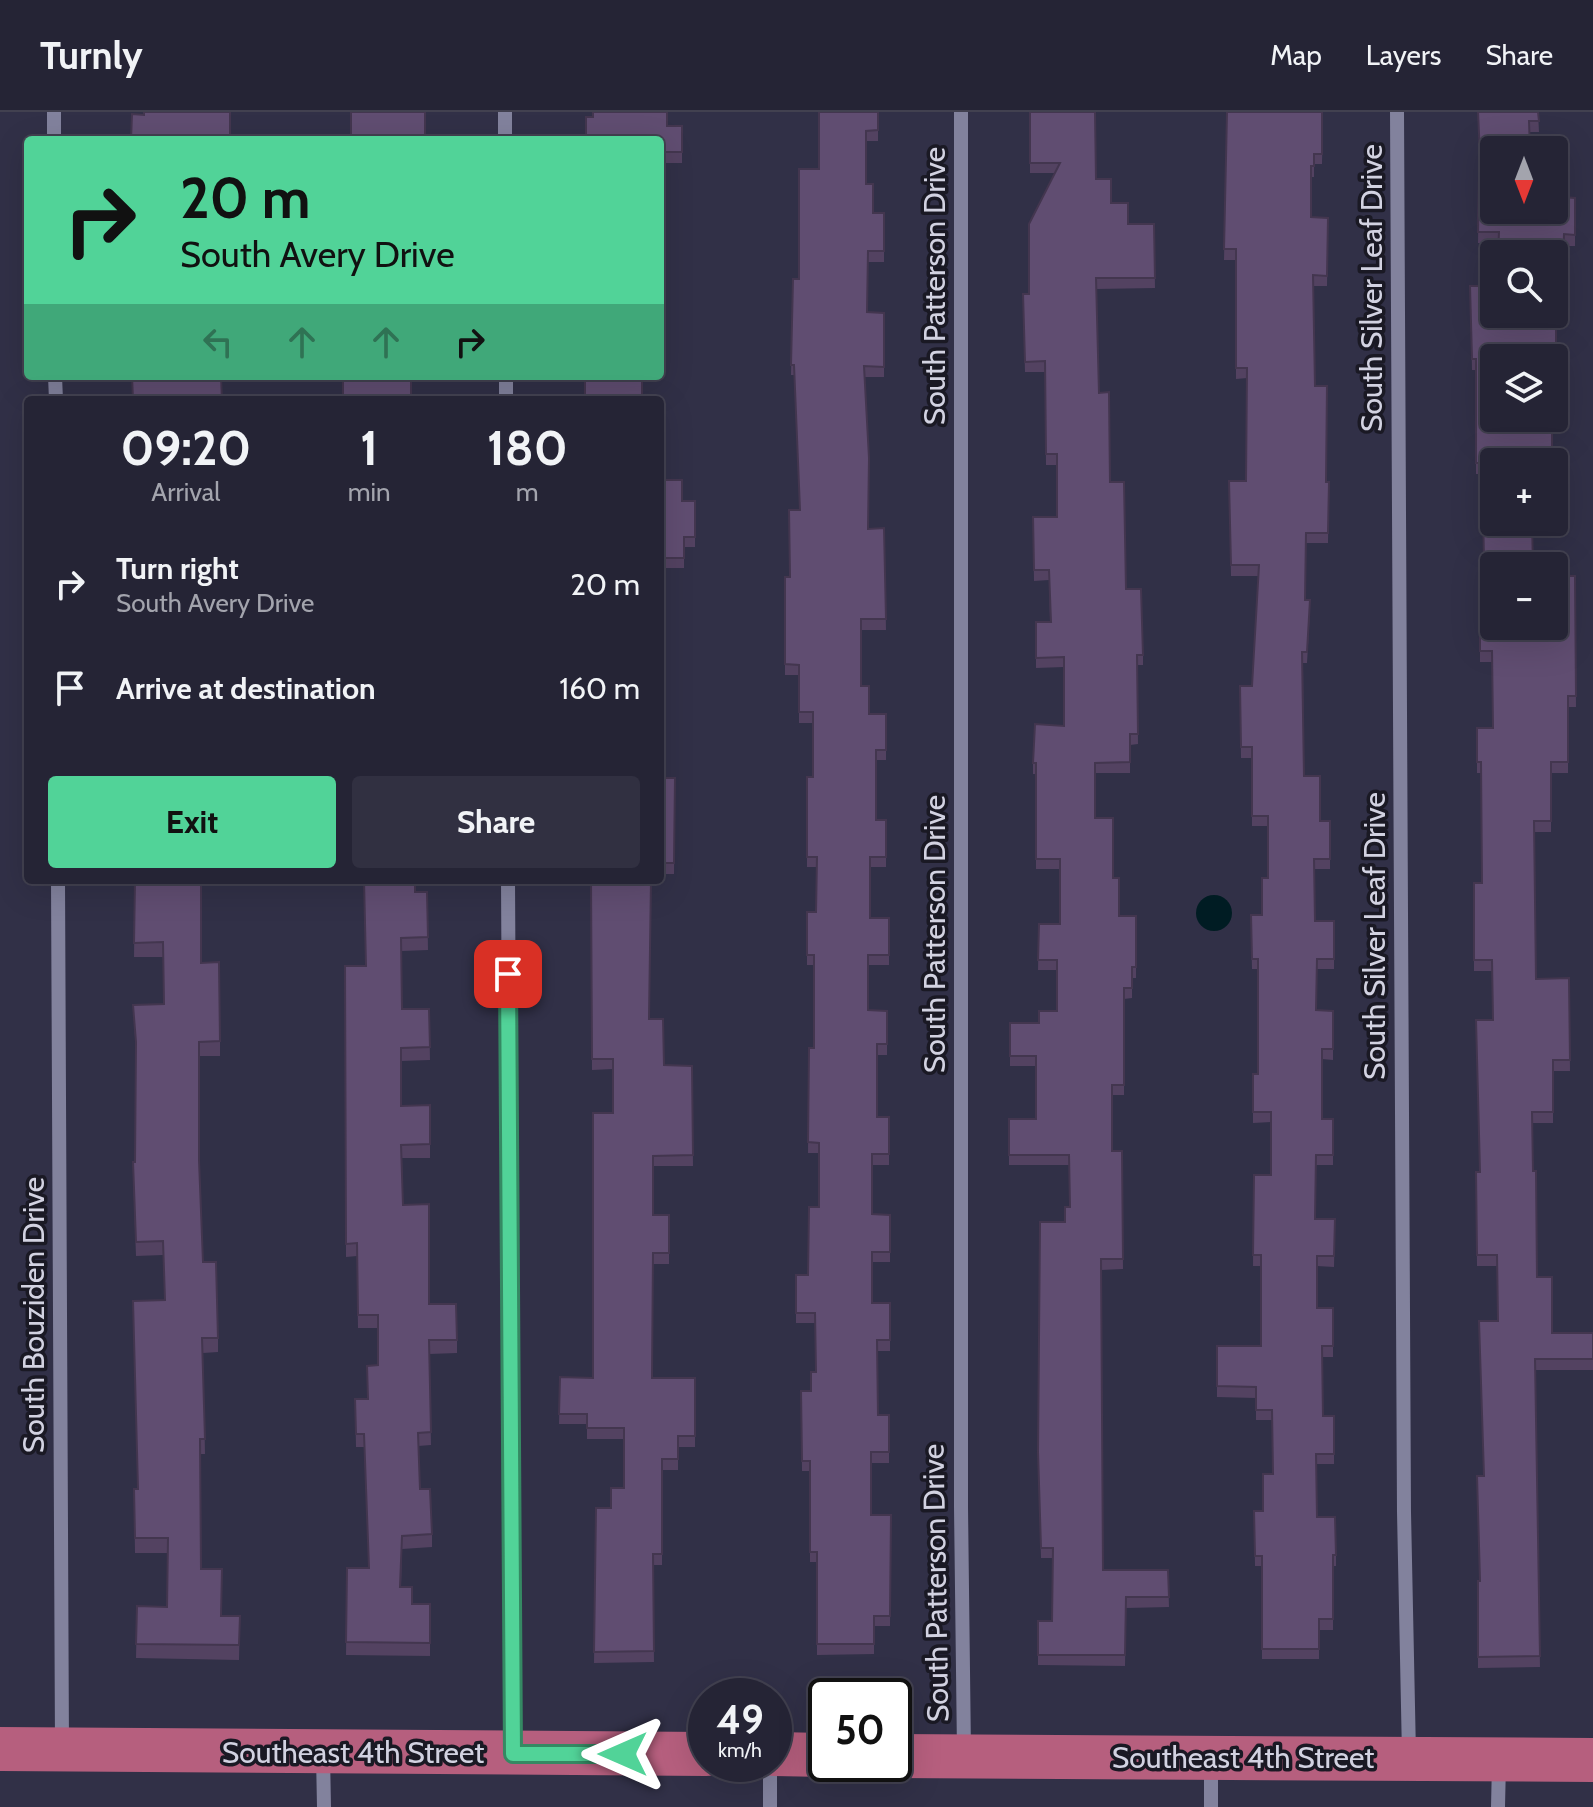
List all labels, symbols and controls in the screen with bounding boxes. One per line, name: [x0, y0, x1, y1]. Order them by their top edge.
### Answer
text: Turnly: [40, 32, 143, 79]
text: Map: [1270, 38, 1322, 72]
text: Layers: [1366, 38, 1441, 72]
text: Share: [1485, 38, 1553, 72]
north arrow: [1480, 136, 1568, 224]
map controls: [1480, 136, 1568, 640]
street label: South Silver Leaf Drive: [1353, 144, 1390, 432]
street label: South Patterson Drive: [916, 147, 953, 425]
text: 20 m: [180, 164, 310, 232]
icon: right: [48, 168, 152, 272]
text: South Avery Drive: [180, 232, 455, 276]
button: search: [1480, 240, 1568, 328]
icon: left: [196, 320, 240, 364]
icon: ahead: [280, 320, 324, 364]
icon: ahead: [364, 320, 408, 364]
icon: right: [448, 320, 492, 364]
button: layers: [1480, 344, 1568, 432]
text: 09:20: [120, 419, 251, 477]
text: 1: [360, 419, 378, 477]
text: 180: [487, 419, 568, 477]
button: +: [1480, 448, 1568, 536]
text: Arrival: [151, 476, 220, 508]
text: min: [348, 476, 391, 508]
text: m: [516, 476, 539, 508]
text: Turn right: [116, 550, 239, 587]
button: −: [1480, 552, 1568, 640]
icon: right: [48, 562, 92, 606]
text: 20 m: [570, 566, 640, 603]
text: South Avery Drive: [116, 587, 314, 619]
icon: arrive: [48, 666, 92, 710]
text: Arrive at destination: [116, 670, 376, 707]
text: 160 m: [559, 670, 640, 707]
button: Exit: [48, 776, 336, 868]
button: Share: [352, 776, 640, 868]
street label: South Silver Leaf Drive: [1356, 792, 1393, 1080]
street label: South Patterson Drive: [916, 795, 953, 1073]
pin: [474, 940, 542, 1008]
icon: arrive: [486, 952, 530, 996]
street label: South Bouziden Drive: [15, 1177, 52, 1453]
street label: South Patterson Drive: [915, 1444, 956, 1722]
speed limit sign: 50: [808, 1678, 912, 1782]
text: 49: [716, 1695, 764, 1744]
position arrow: [581, 1712, 665, 1796]
street label: Southeast 4th Street: [222, 1734, 484, 1771]
text: km/h: [718, 1738, 762, 1762]
street label: Southeast 4th Street: [1112, 1739, 1374, 1776]

